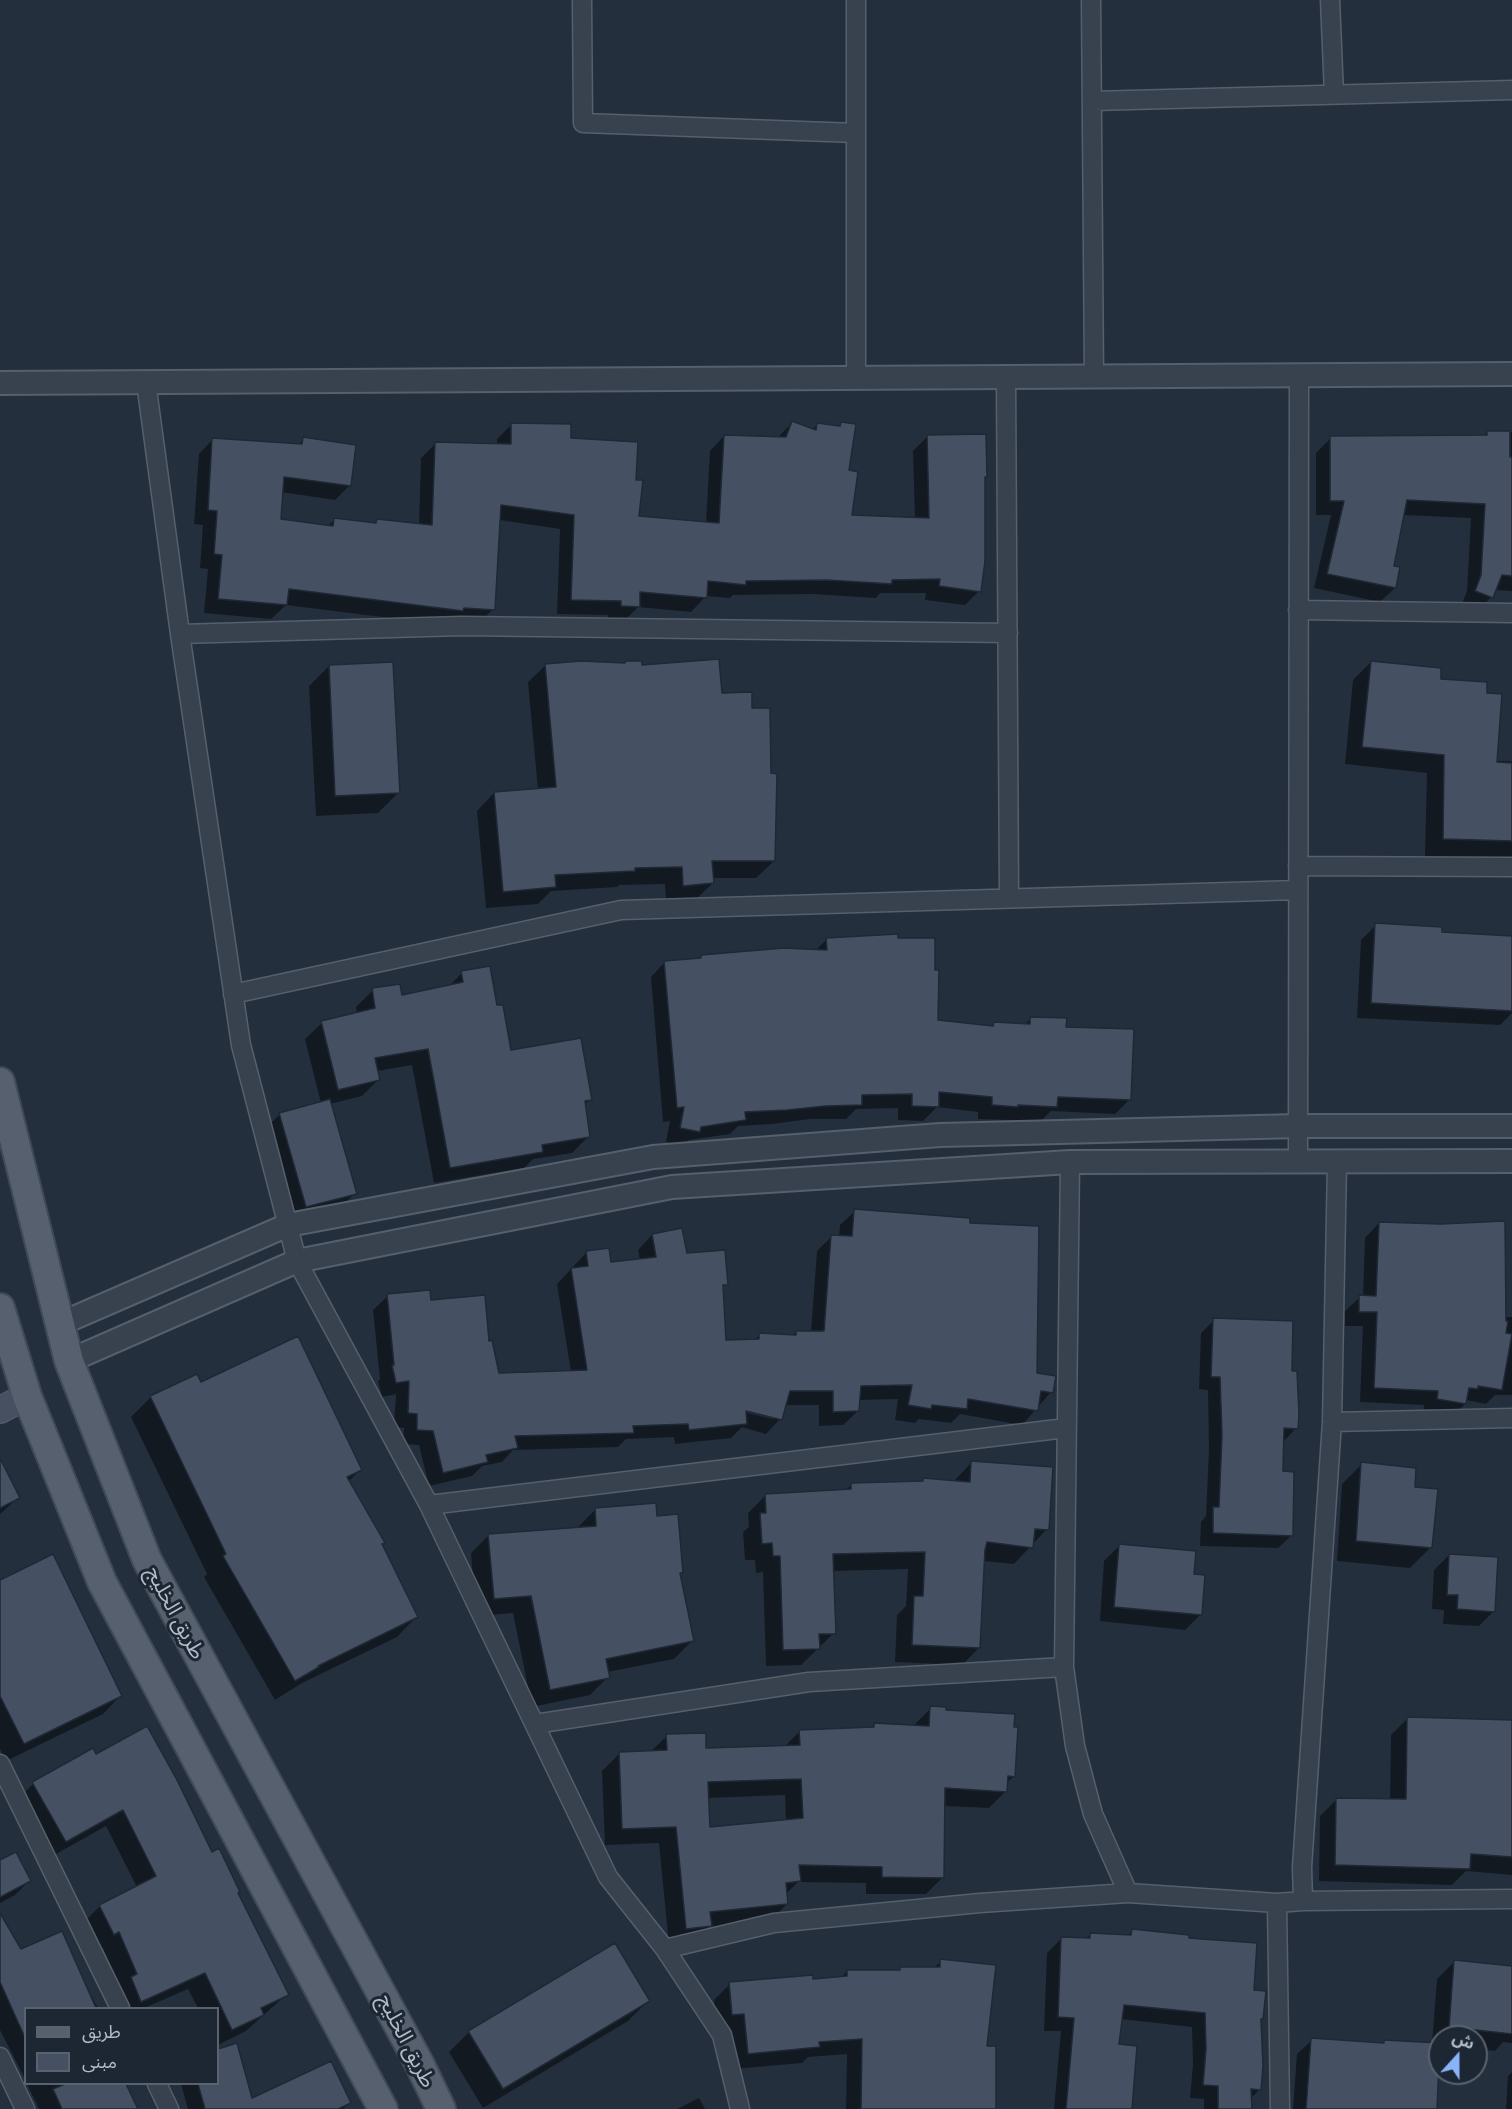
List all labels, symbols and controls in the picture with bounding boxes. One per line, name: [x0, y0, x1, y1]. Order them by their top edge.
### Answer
street label: طريق الخليج: [140, 1562, 210, 1664]
street label: طريق الخليج: [372, 1990, 440, 2092]
legend: [24, 2007, 219, 2085]
text: طريق: [82, 2020, 121, 2043]
north arrow: [1428, 2025, 1488, 2085]
text: ش: [1450, 2027, 1478, 2053]
text: مبنى: [82, 2050, 117, 2073]

